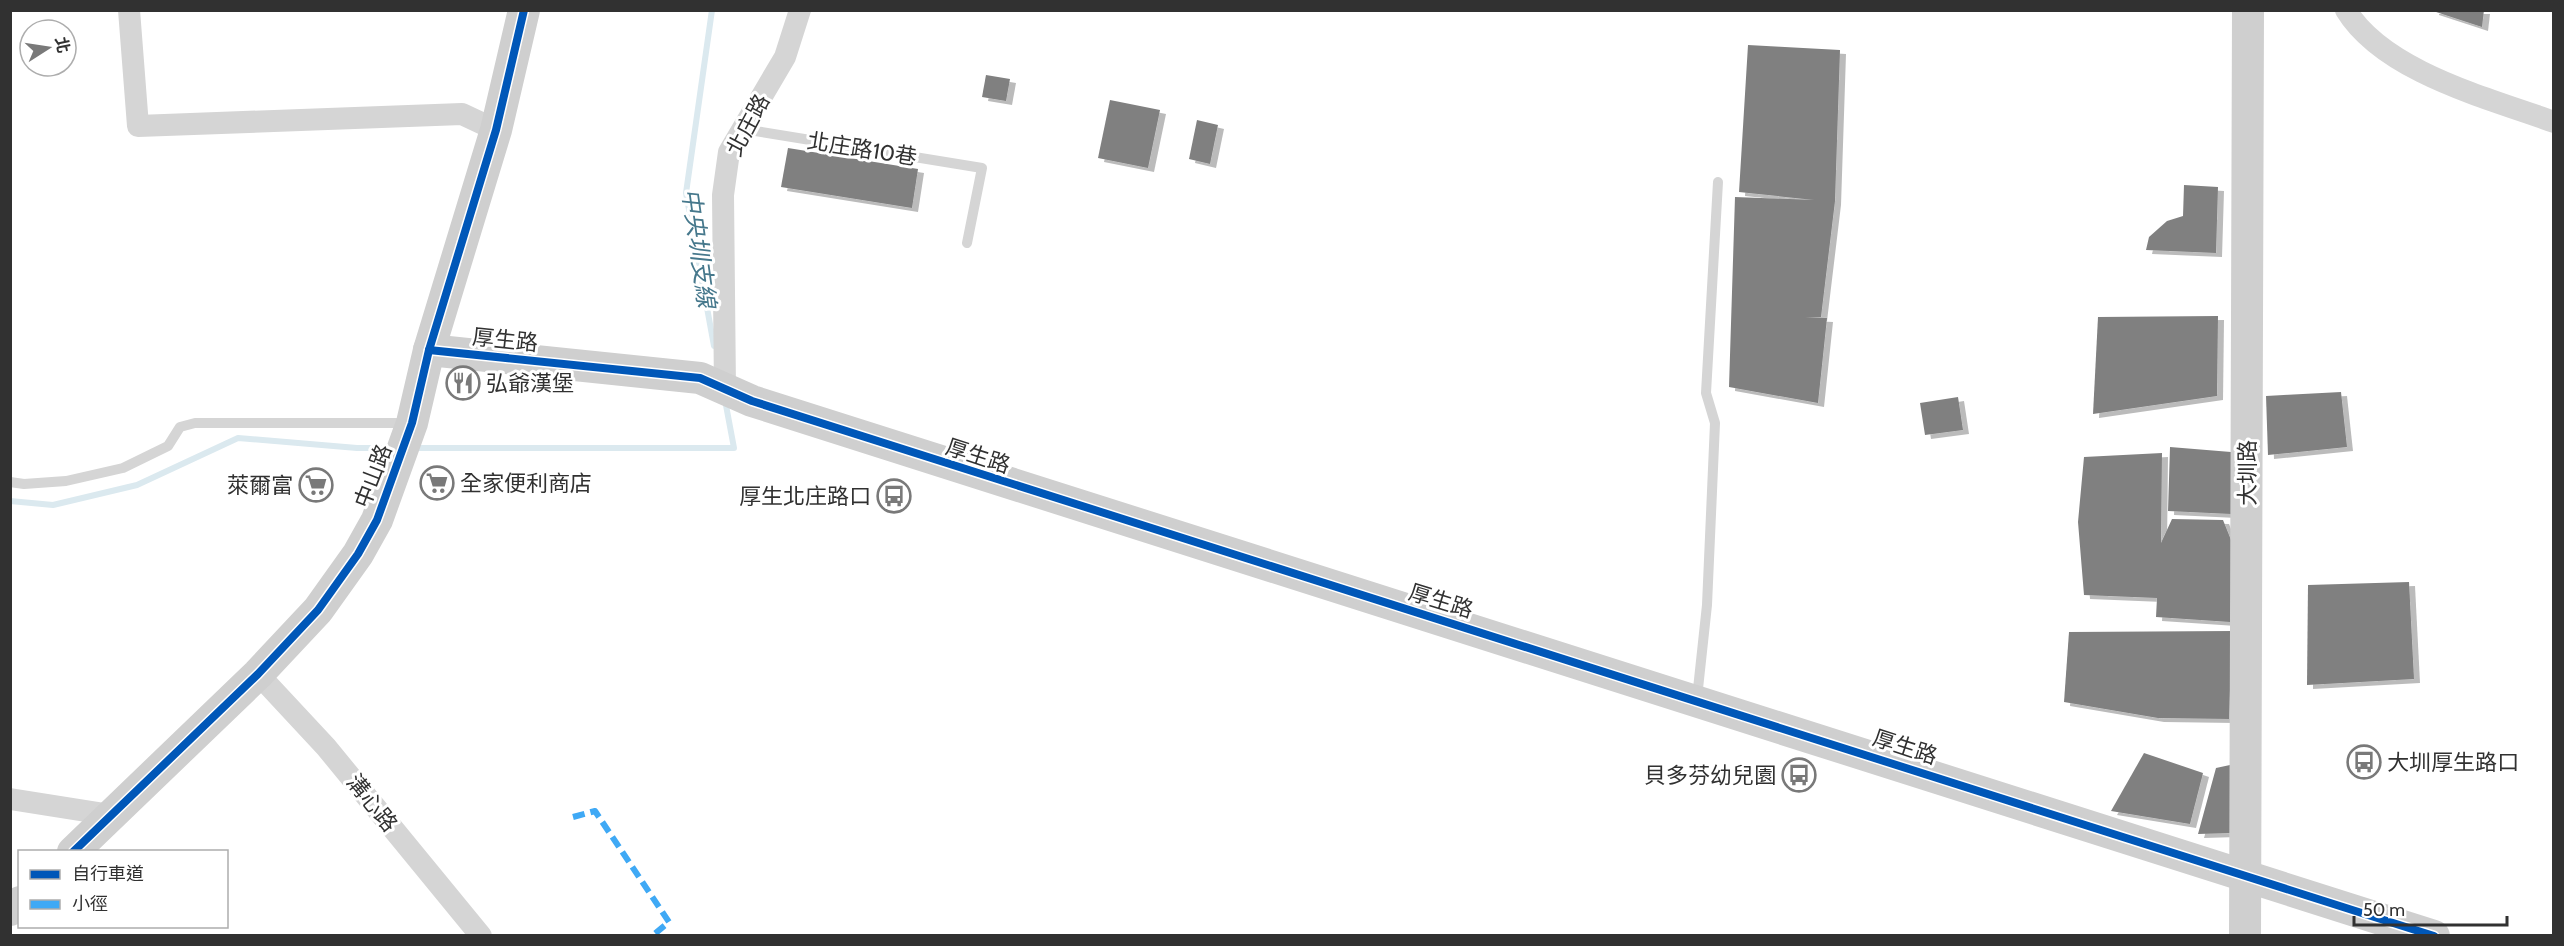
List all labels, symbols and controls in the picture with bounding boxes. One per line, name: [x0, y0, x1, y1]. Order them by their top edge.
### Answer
north arrow: [18, 18, 78, 78]
text: 北: [51, 35, 73, 55]
street label: 北庄路: [721, 90, 775, 160]
street label: 北庄路10巷: [805, 127, 919, 171]
water label: 中央圳支線: [676, 187, 722, 312]
street label: 厚生路: [471, 323, 539, 357]
restaurant icon: 弘爺漢堡: [445, 365, 481, 401]
place label: 弘爺漢堡: [486, 370, 574, 397]
street label: 厚生路: [942, 433, 1014, 479]
street label: 中山路: [349, 440, 397, 512]
street label: 大圳路: [2234, 440, 2261, 506]
supermarket icon: 全家便利商店: [419, 465, 455, 501]
supermarket icon: 萊爾富: [298, 467, 334, 503]
place label: 全家便利商店: [460, 470, 592, 497]
place label: 萊爾富: [227, 472, 293, 499]
bus stop icon: 厚生北庄路口: [876, 478, 912, 514]
place label: 厚生北庄路口: [739, 483, 871, 510]
street label: 厚生路: [1405, 578, 1477, 624]
street label: 厚生路: [1869, 724, 1941, 770]
bus stop icon: 大圳厚生路口: [2346, 744, 2382, 780]
place label: 大圳厚生路口: [2387, 749, 2519, 776]
bus stop icon: 貝多芬幼兒園: [1781, 757, 1817, 793]
place label: 貝多芬幼兒園: [1644, 762, 1776, 789]
street label: 溝心路: [341, 769, 403, 837]
legend: [18, 850, 228, 928]
text: 自行車道: [72, 863, 144, 885]
scale bar: [2354, 889, 2507, 927]
text: 小徑: [72, 893, 108, 915]
text: 50 m: [2363, 899, 2405, 921]

